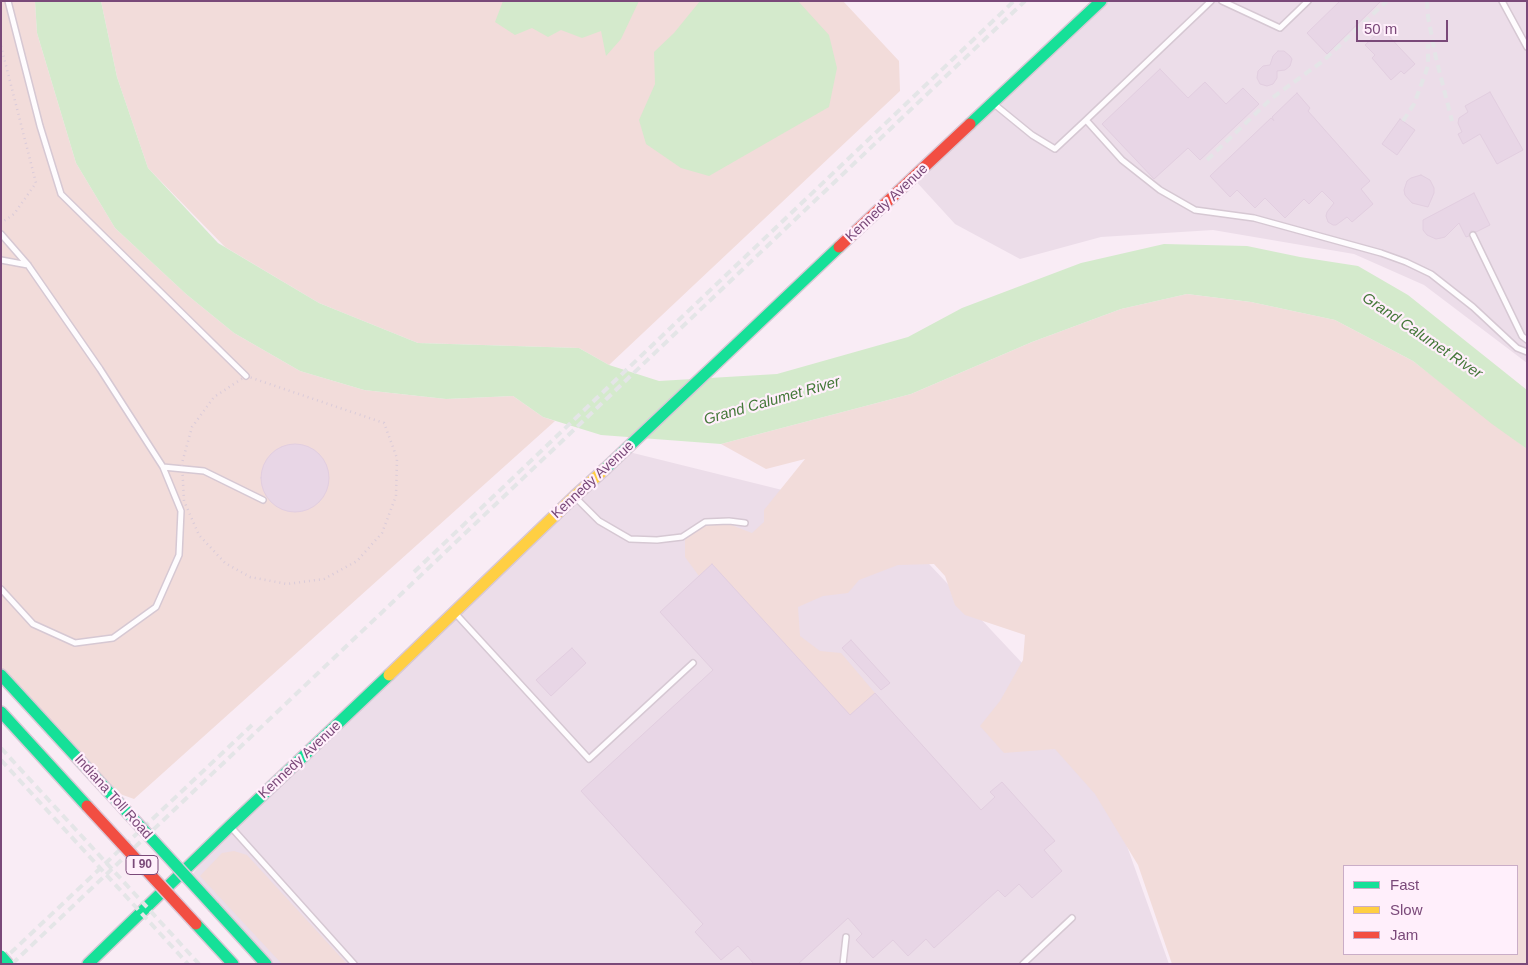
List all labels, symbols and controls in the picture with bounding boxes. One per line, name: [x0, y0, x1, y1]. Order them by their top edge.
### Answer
scale bar: [1358, 10, 1450, 42]
text: 50 m: [1364, 20, 1397, 37]
street label: Kennedy Avenue: [842, 161, 932, 245]
water label: Grand Calumet River: [1359, 289, 1485, 383]
water label: Grand Calumet River: [702, 373, 842, 429]
street label: Kennedy Avenue: [548, 438, 638, 522]
street label: Kennedy Avenue: [255, 718, 345, 802]
street label: Indiana Toll Road: [71, 751, 155, 843]
road number: I 90: [126, 856, 158, 874]
legend: [1343, 865, 1518, 955]
text: Fast: [1390, 876, 1419, 893]
text: Slow: [1390, 901, 1423, 918]
text: Jam: [1390, 926, 1418, 943]

